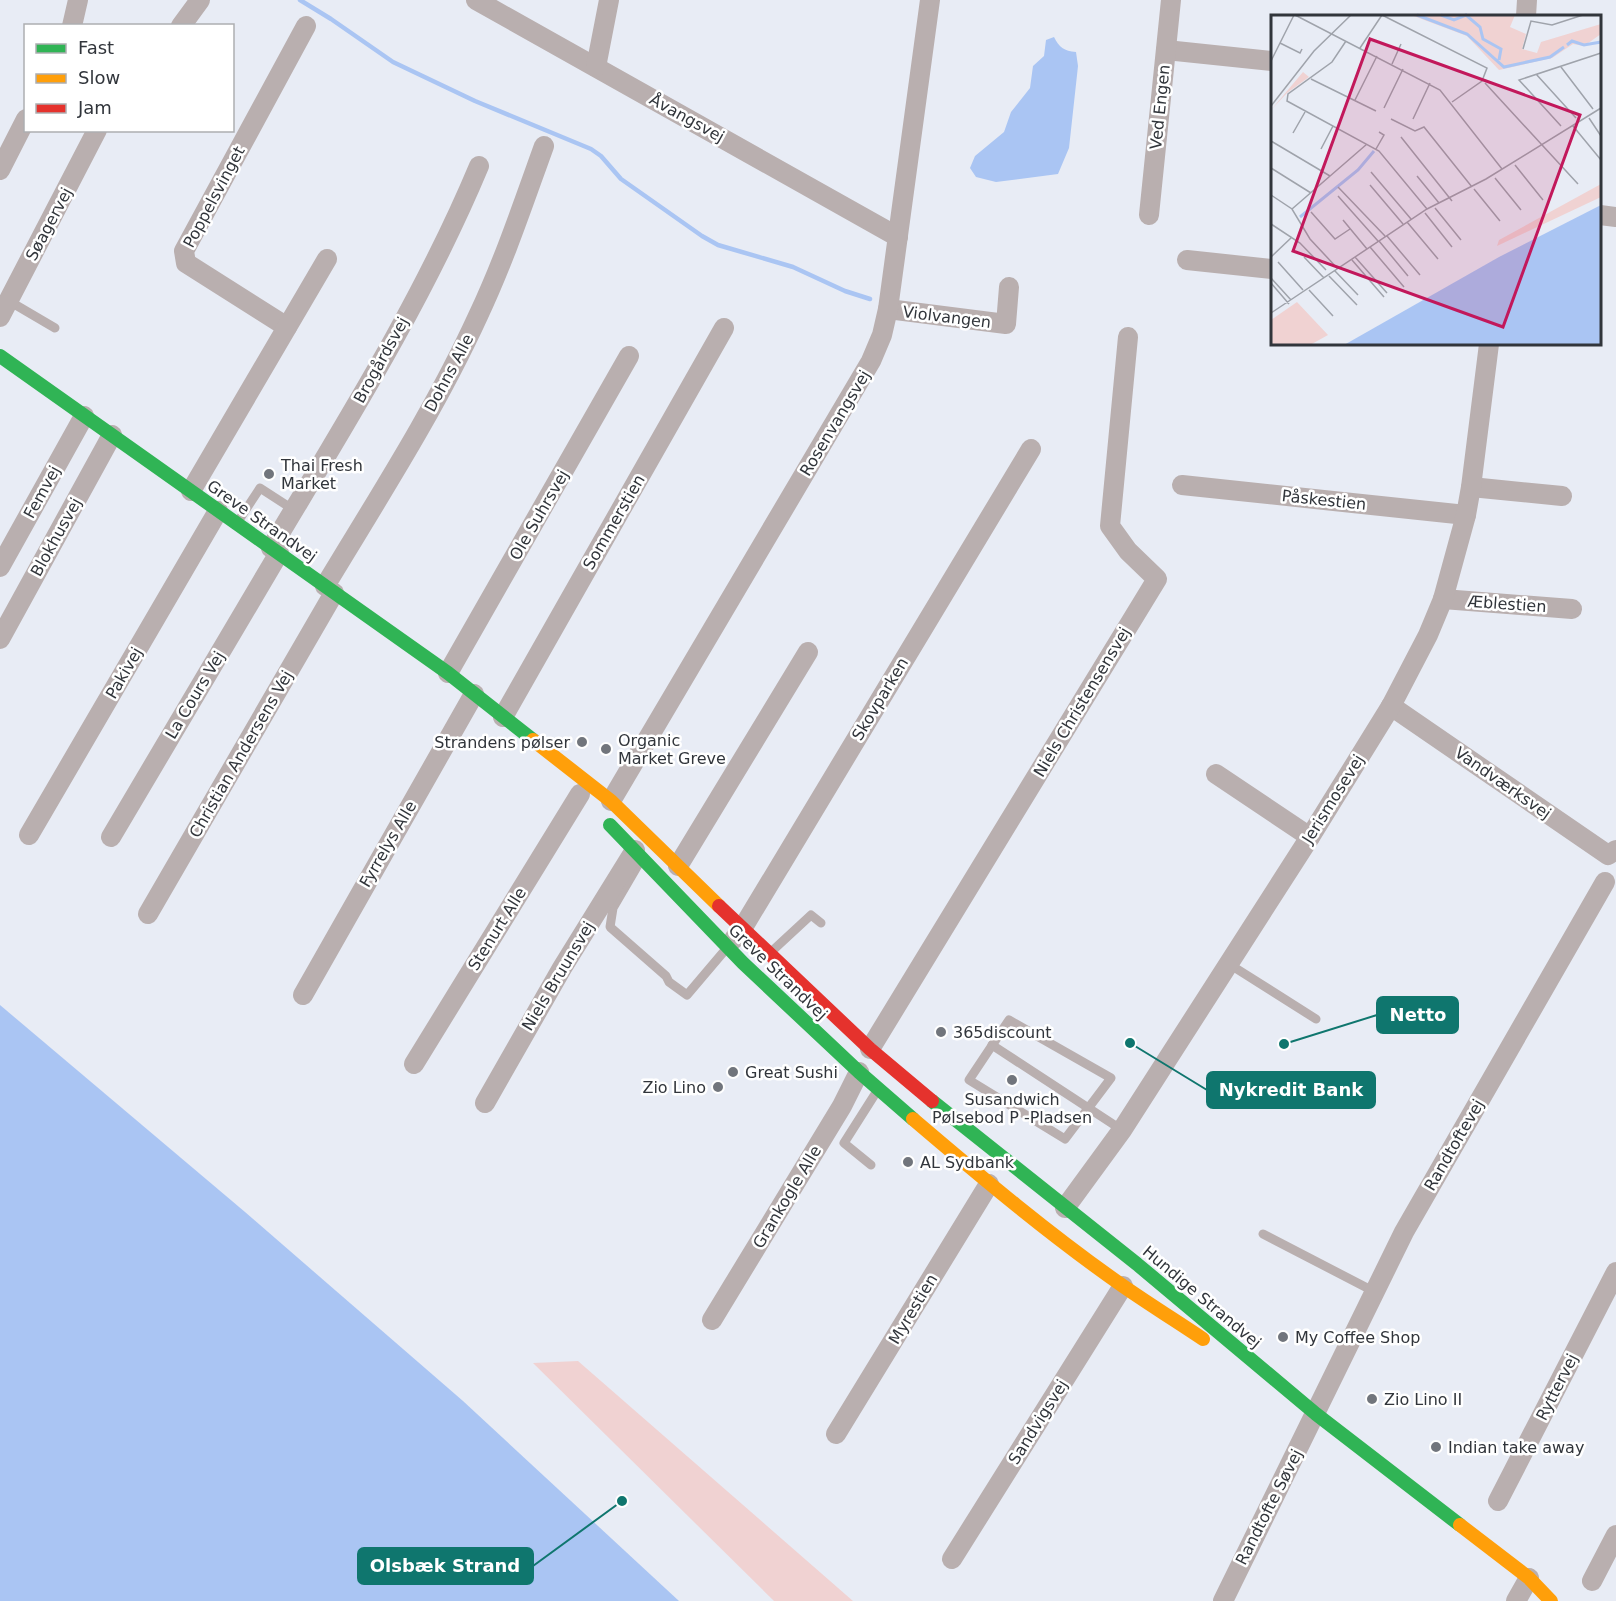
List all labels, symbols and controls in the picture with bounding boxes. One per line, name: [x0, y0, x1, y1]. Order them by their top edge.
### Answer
inset map: [1271, 15, 1601, 345]
legend: [24, 24, 234, 132]
text: Fast: [78, 37, 114, 58]
street label: Ved Engen: [1146, 64, 1174, 150]
text: Slow: [78, 67, 120, 88]
street label: Åvangsvej: [646, 90, 728, 146]
text: Jam: [77, 97, 112, 118]
street label: Poppelsvinget: [179, 143, 249, 251]
street label: Søagervej: [22, 184, 76, 264]
street label: Violvangen: [902, 302, 992, 332]
street label: Brogårdsvej: [350, 314, 412, 406]
street label: Dohns Alle: [421, 331, 477, 415]
street label: Rosenvangsvej: [796, 367, 874, 479]
place label: Thai Fresh Market: [280, 456, 363, 493]
street label: Femvej: [20, 462, 64, 522]
street label: Ole Suhrsvej: [506, 466, 572, 564]
marker: Thai Fresh Market: [262, 467, 276, 481]
street label: Sommerstien: [579, 471, 649, 573]
street label: Greve Strandvej: [203, 476, 321, 566]
street label: Påskestien: [1281, 486, 1367, 514]
street label: Blokhusvej: [27, 494, 85, 580]
street label: Æblestien: [1467, 592, 1547, 616]
street label: Niels Christensensvej: [1030, 624, 1134, 780]
street label: Pakivej: [102, 644, 146, 702]
street label: La Cours Vej: [161, 648, 229, 742]
street label: Skovparken: [848, 654, 912, 744]
street label: Christian Andersens Vej: [185, 667, 297, 841]
place label: Organic Market Greve: [618, 731, 726, 768]
place label: Strandens pølser: [434, 733, 570, 752]
marker: Strandens pølser: [575, 735, 589, 749]
marker: Organic Market Greve: [599, 742, 613, 756]
street label: Vandværksvej: [1451, 743, 1555, 823]
street label: Jerismosevej: [1298, 751, 1368, 848]
street label: Fyrrelys Alle: [356, 797, 420, 891]
street label: Stenurt Alle: [464, 884, 530, 974]
street label: Niels Bruunsvej: [518, 918, 598, 1034]
street label: Greve Strandvej: [725, 920, 831, 1024]
callout: Netto: [1377, 997, 1458, 1033]
text: Netto: [1390, 1004, 1446, 1025]
place label: 365discount: [953, 1023, 1052, 1042]
marker: 365discount: [934, 1025, 948, 1039]
place label: Great Sushi: [745, 1063, 838, 1082]
marker: Great Sushi: [726, 1065, 740, 1079]
callout: Nykredit Bank: [1207, 1072, 1375, 1108]
marker: Susandwich Pølsebod P -Pladsen: [1005, 1073, 1019, 1087]
place label: Zio Lino: [642, 1078, 706, 1097]
text: Nykredit Bank: [1219, 1079, 1364, 1100]
marker: Zio Lino: [711, 1080, 725, 1094]
place label: Susandwich Pølsebod P -Pladsen: [932, 1090, 1092, 1127]
street label: Randtoftevej: [1420, 1096, 1488, 1194]
street label: Grankogle Alle: [749, 1142, 825, 1252]
place label: AL Sydbank: [920, 1153, 1015, 1172]
marker: AL Sydbank: [901, 1155, 915, 1169]
street label: Hundige Strandvej: [1139, 1242, 1265, 1352]
street label: Myrestien: [885, 1271, 941, 1347]
place label: My Coffee Shop: [1295, 1328, 1420, 1347]
marker: My Coffee Shop: [1276, 1330, 1290, 1344]
street label: Ryttervej: [1532, 1350, 1582, 1424]
street label: Sandvigsvej: [1004, 1376, 1072, 1468]
place label: Zio Lino II: [1384, 1390, 1462, 1409]
marker: Zio Lino II: [1365, 1392, 1379, 1406]
place label: Indian take away: [1448, 1438, 1584, 1457]
marker: Indian take away: [1429, 1440, 1443, 1454]
street label: Randtofte Søvej: [1232, 1446, 1306, 1568]
callout: Olsbæk Strand: [358, 1548, 533, 1584]
text: Olsbæk Strand: [370, 1555, 520, 1576]

